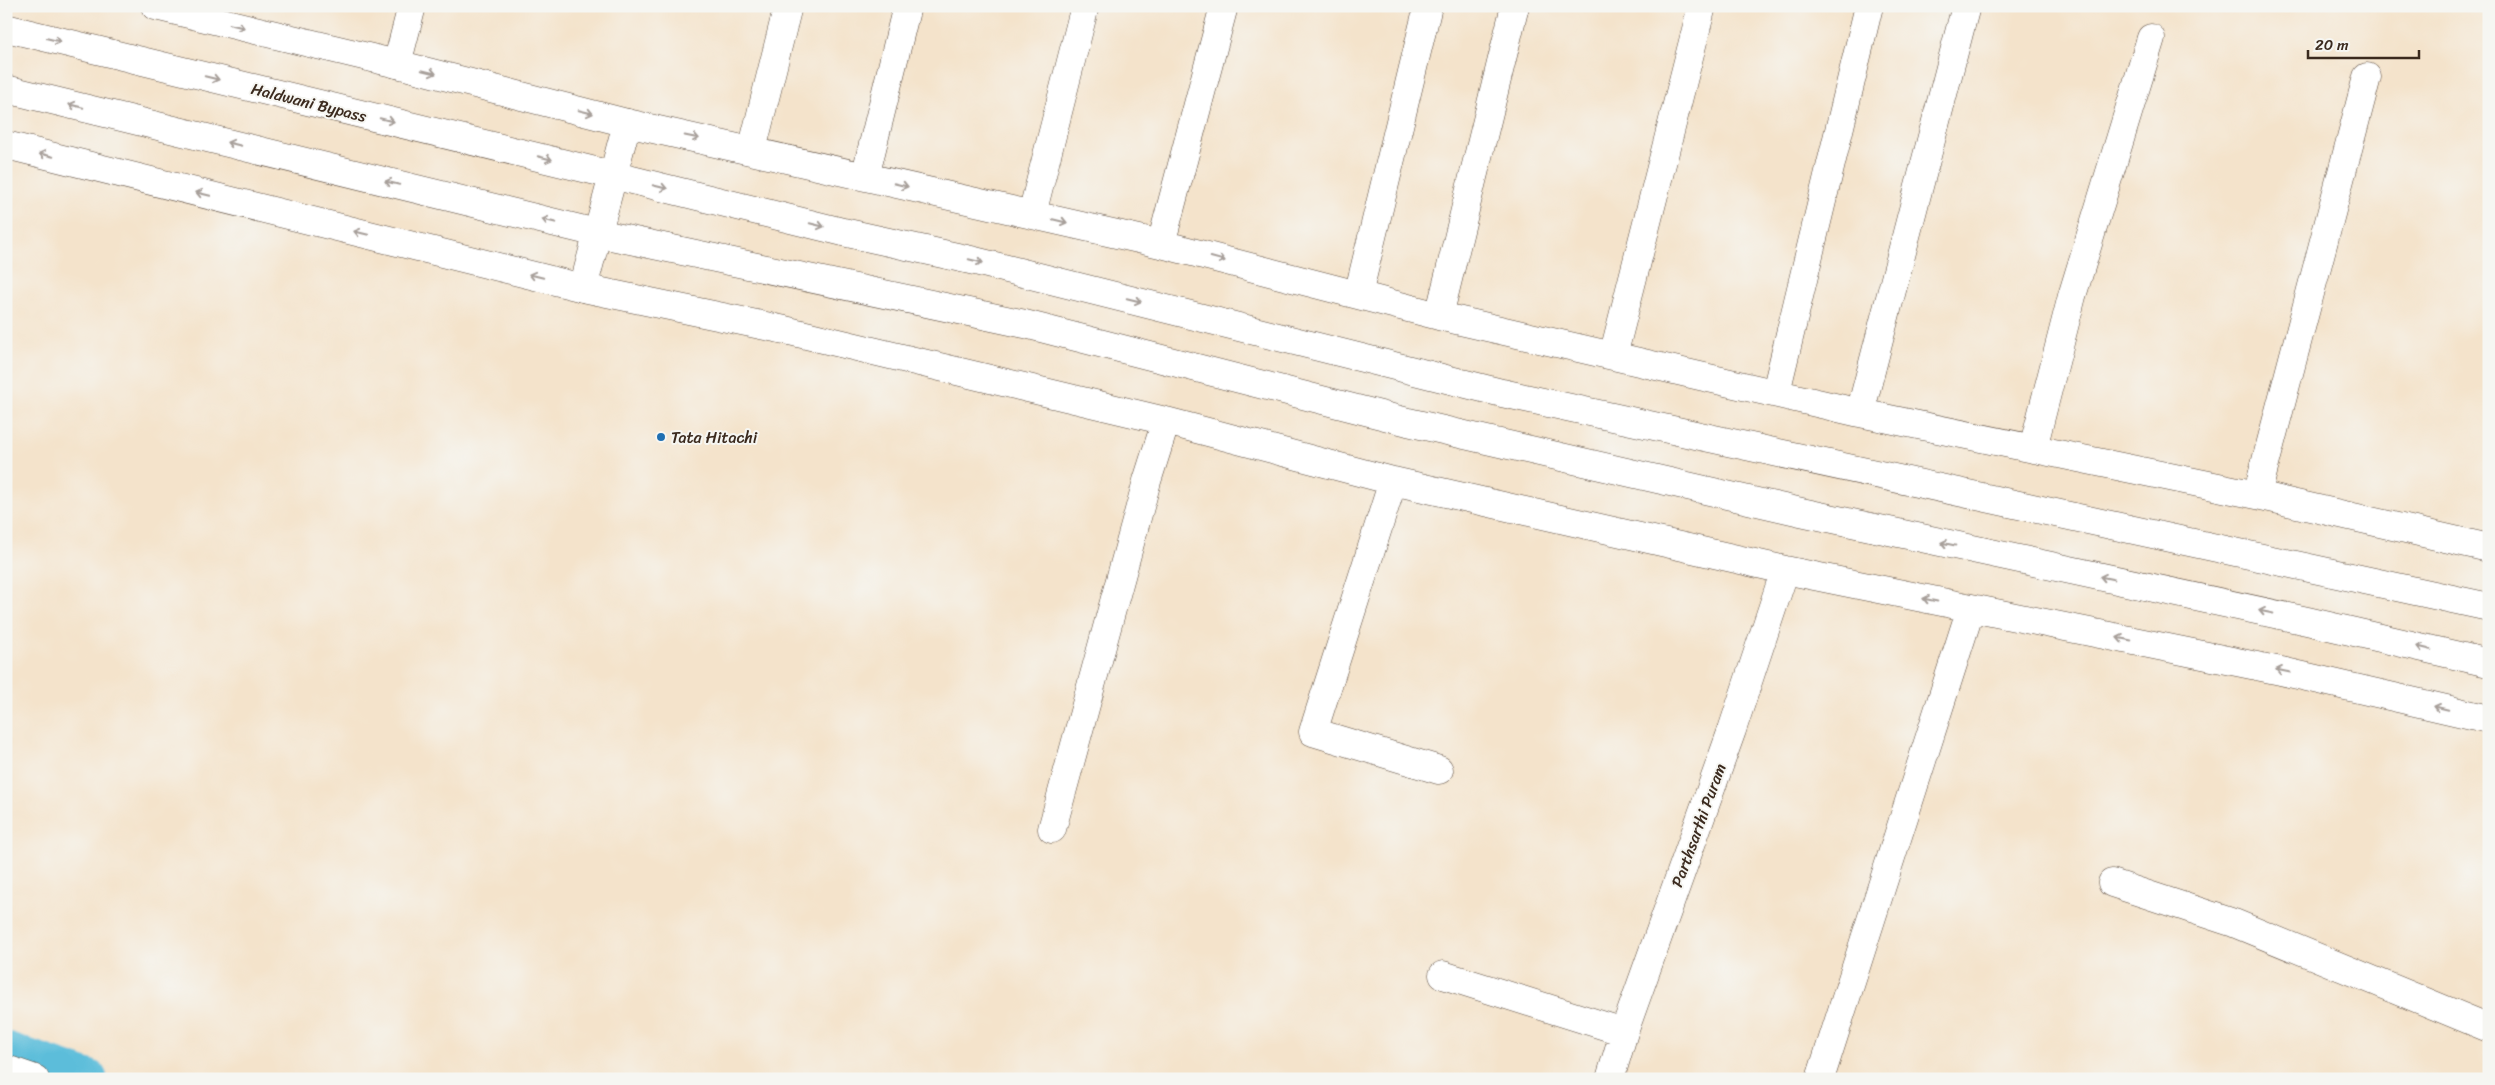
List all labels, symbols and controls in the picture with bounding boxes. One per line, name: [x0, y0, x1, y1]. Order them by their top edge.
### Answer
one-way arrow: [228, 22, 244, 31]
scale bar: [2308, 28, 2419, 60]
text: 20 m: [2315, 32, 2349, 58]
one-way arrow: [45, 36, 61, 45]
one-way arrow: [420, 68, 436, 77]
one-way arrow: [203, 74, 219, 83]
street label: Haldwani Bypass: [248, 74, 370, 131]
one-way arrow: [68, 101, 84, 110]
one-way arrow: [577, 108, 593, 117]
one-way arrow: [378, 116, 394, 125]
one-way arrow: [683, 133, 699, 142]
one-way arrow: [226, 139, 242, 149]
one-way arrow: [38, 150, 54, 159]
one-way arrow: [536, 154, 552, 164]
one-way arrow: [384, 178, 400, 187]
one-way arrow: [893, 181, 909, 190]
one-way arrow: [651, 182, 667, 192]
one-way arrow: [196, 189, 212, 198]
one-way arrow: [542, 216, 558, 225]
one-way arrow: [1051, 217, 1067, 226]
one-way arrow: [809, 221, 825, 230]
one-way arrow: [354, 228, 370, 237]
one-way arrow: [1209, 254, 1225, 264]
one-way arrow: [967, 257, 983, 266]
one-way arrow: [528, 271, 544, 280]
one-way arrow: [1125, 296, 1141, 306]
place label: Tata Hitachi: [671, 423, 758, 452]
marker: Tata Hitachi: [655, 431, 667, 443]
one-way arrow: [1941, 539, 1957, 548]
one-way arrow: [2099, 573, 2115, 582]
one-way arrow: [1923, 594, 1939, 604]
one-way arrow: [2258, 607, 2274, 616]
one-way arrow: [2116, 634, 2132, 643]
one-way arrow: [2417, 643, 2433, 652]
one-way arrow: [2275, 666, 2291, 675]
one-way arrow: [2434, 703, 2450, 712]
street label: Parthsarthi Puram: [1663, 759, 1734, 891]

